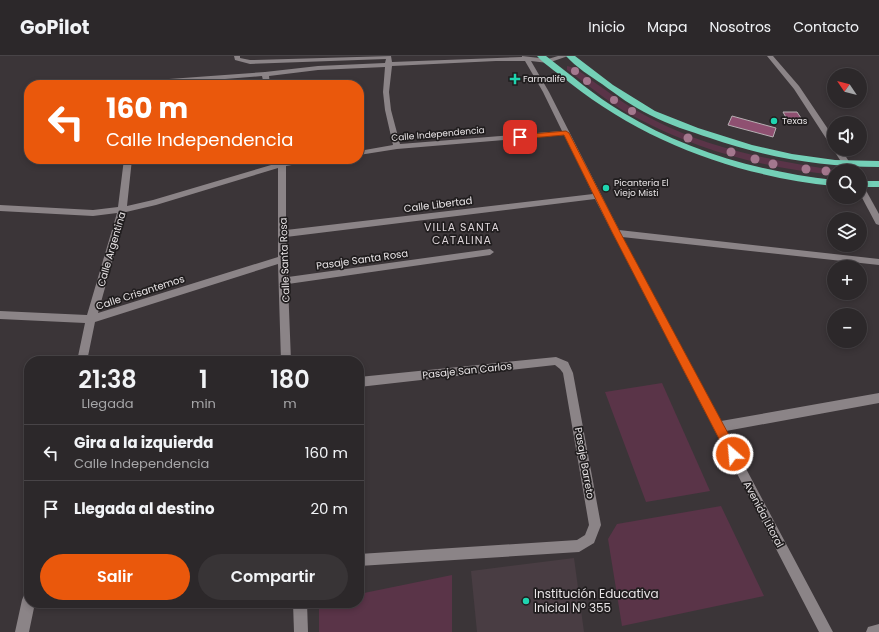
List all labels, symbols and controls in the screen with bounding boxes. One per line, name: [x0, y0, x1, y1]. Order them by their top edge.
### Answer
text: GoPilot: [20, 14, 89, 41]
text: Inicio: [588, 17, 625, 37]
text: Mapa: [647, 17, 688, 37]
text: Nosotros: [710, 17, 771, 37]
text: Contacto: [793, 17, 859, 37]
north arrow: [827, 68, 867, 108]
map controls: [827, 68, 867, 348]
place label: Farmalife: [523, 73, 566, 85]
marker: Farmalife: [510, 74, 520, 84]
text: 160 m: [106, 89, 188, 128]
icon: left: [40, 96, 92, 148]
place label: Texas: [782, 115, 808, 127]
marker: Texas: [769, 116, 779, 126]
button: sound: [827, 116, 867, 156]
pin: [503, 120, 537, 154]
street label: Calle Independencia: [391, 124, 485, 144]
icon: arrive: [509, 126, 531, 148]
text: Calle Independencia: [106, 127, 293, 152]
button: search: [827, 164, 867, 204]
place label: Picanteria El Viejo Misti: [614, 177, 668, 199]
marker: Picanteria El Viejo Misti: [601, 183, 611, 193]
street label: Calle Libertad: [403, 193, 473, 216]
street label: Calle Argentina: [94, 210, 129, 288]
button: layers: [827, 212, 867, 252]
street label: Calle Santa Rosa: [276, 217, 293, 303]
district label: VILLA SANTA CATALINA: [424, 219, 500, 248]
street label: Pasaje Santa Rosa: [315, 246, 409, 273]
button: +: [827, 260, 867, 300]
street label: Calle Crisantemos: [94, 271, 186, 314]
button: −: [827, 308, 867, 348]
street label: Pasaje San Carlos: [422, 358, 513, 383]
text: 21:38: [78, 363, 137, 396]
text: 1: [199, 363, 208, 396]
text: 180: [270, 363, 310, 396]
text: Llegada: [81, 394, 134, 413]
text: min: [191, 394, 216, 413]
text: m: [283, 394, 297, 413]
street label: Pasaje Barreto: [571, 426, 598, 500]
text: Gira a la izquierda: [74, 432, 213, 453]
position arrow: [712, 433, 754, 475]
icon: left: [40, 442, 62, 464]
text: 160 m: [305, 442, 348, 463]
text: Calle Independencia: [74, 454, 209, 473]
street label: Avenida Litoral: [740, 478, 787, 550]
icon: arrive: [40, 498, 62, 520]
text: Llegada al destino: [74, 498, 215, 519]
text: 20 m: [310, 498, 348, 519]
button: Salir: [40, 554, 190, 600]
button: Compartir: [198, 554, 348, 600]
place label: Institución Educativa Inicial Nº 355: [534, 585, 659, 616]
marker: Institución Educativa Inicial Nº 355: [521, 596, 531, 606]

